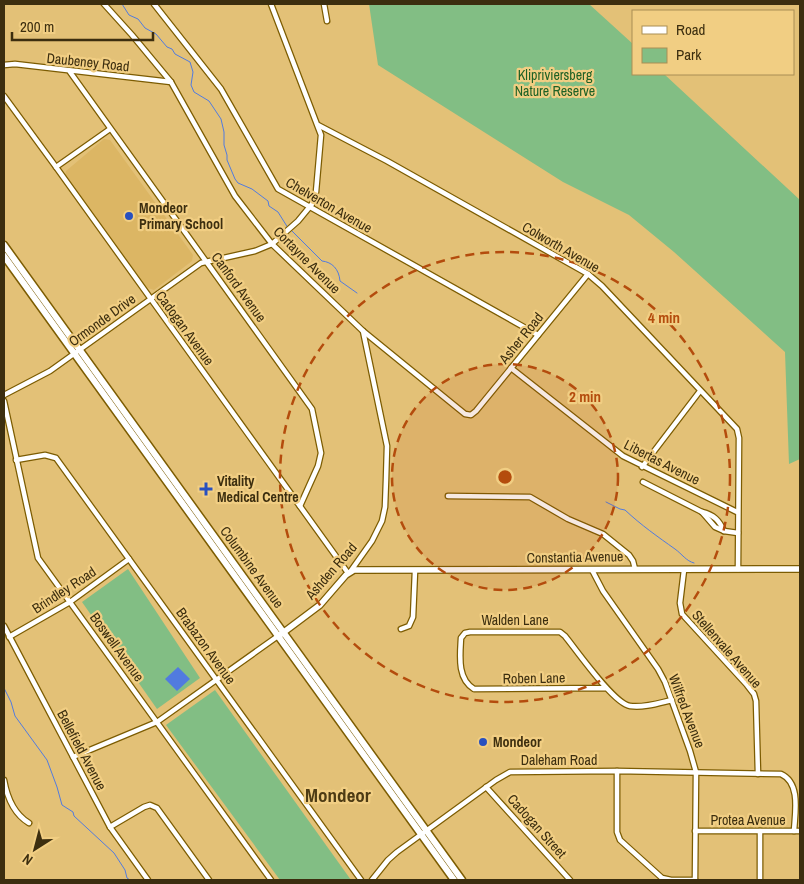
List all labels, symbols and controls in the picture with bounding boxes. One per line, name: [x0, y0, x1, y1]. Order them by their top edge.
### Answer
scale bar: [12, 10, 154, 42]
legend: [632, 10, 794, 75]
text: 200 m: [20, 16, 54, 37]
text: Road: [676, 19, 705, 40]
text: Park: [676, 44, 702, 65]
street label: Daubeney Road: [46, 49, 130, 75]
park label: Klipriviersberg Nature Reserve: [515, 66, 595, 100]
street label: Chelverton Avenue: [283, 173, 375, 237]
place label: Mondeor Primary School: [139, 199, 223, 233]
marker: Mondeor Primary School: [123, 210, 135, 222]
street label: Colworth Avenue: [519, 218, 603, 276]
street label: Cortayne Avenue: [270, 223, 344, 297]
street label: Canford Avenue: [208, 248, 270, 326]
street label: Cadogan Avenue: [152, 287, 218, 369]
street label: Ormonde Drive: [65, 290, 139, 350]
text: 4 min: [648, 307, 680, 328]
street label: Asher Road: [494, 309, 547, 368]
text: 2 min: [569, 386, 601, 407]
street label: Libertas Avenue: [621, 435, 703, 489]
centre of rings: [496, 468, 514, 486]
place label: Vitality Medical Centre: [217, 472, 299, 506]
marker: Vitality Medical Centre: [199, 482, 213, 496]
street label: Columbine Avenue: [216, 523, 288, 611]
street label: Ashden Road: [301, 539, 361, 604]
street label: Constantia Avenue: [526, 547, 624, 567]
street label: Brindley Road: [29, 563, 99, 617]
street label: Brabazon Avenue: [172, 604, 240, 688]
street label: Stellenvale Avenue: [688, 606, 766, 692]
street label: Boswell Avenue: [86, 609, 148, 685]
street label: Walden Lane: [481, 611, 549, 629]
street label: Roben Lane: [503, 668, 565, 688]
street label: Wilfred Avenue: [665, 672, 709, 750]
street label: Bellefield Avenue: [53, 707, 111, 793]
place label: Mondeor: [493, 733, 542, 751]
marker: Mondeor: [477, 736, 489, 748]
street label: Daleham Road: [521, 751, 597, 769]
district label: Mondeor: [305, 782, 371, 808]
street label: Cadogan Street: [503, 790, 571, 862]
street label: Protea Avenue: [710, 811, 786, 829]
north arrow: [10, 824, 60, 874]
text: N: [19, 850, 36, 869]

